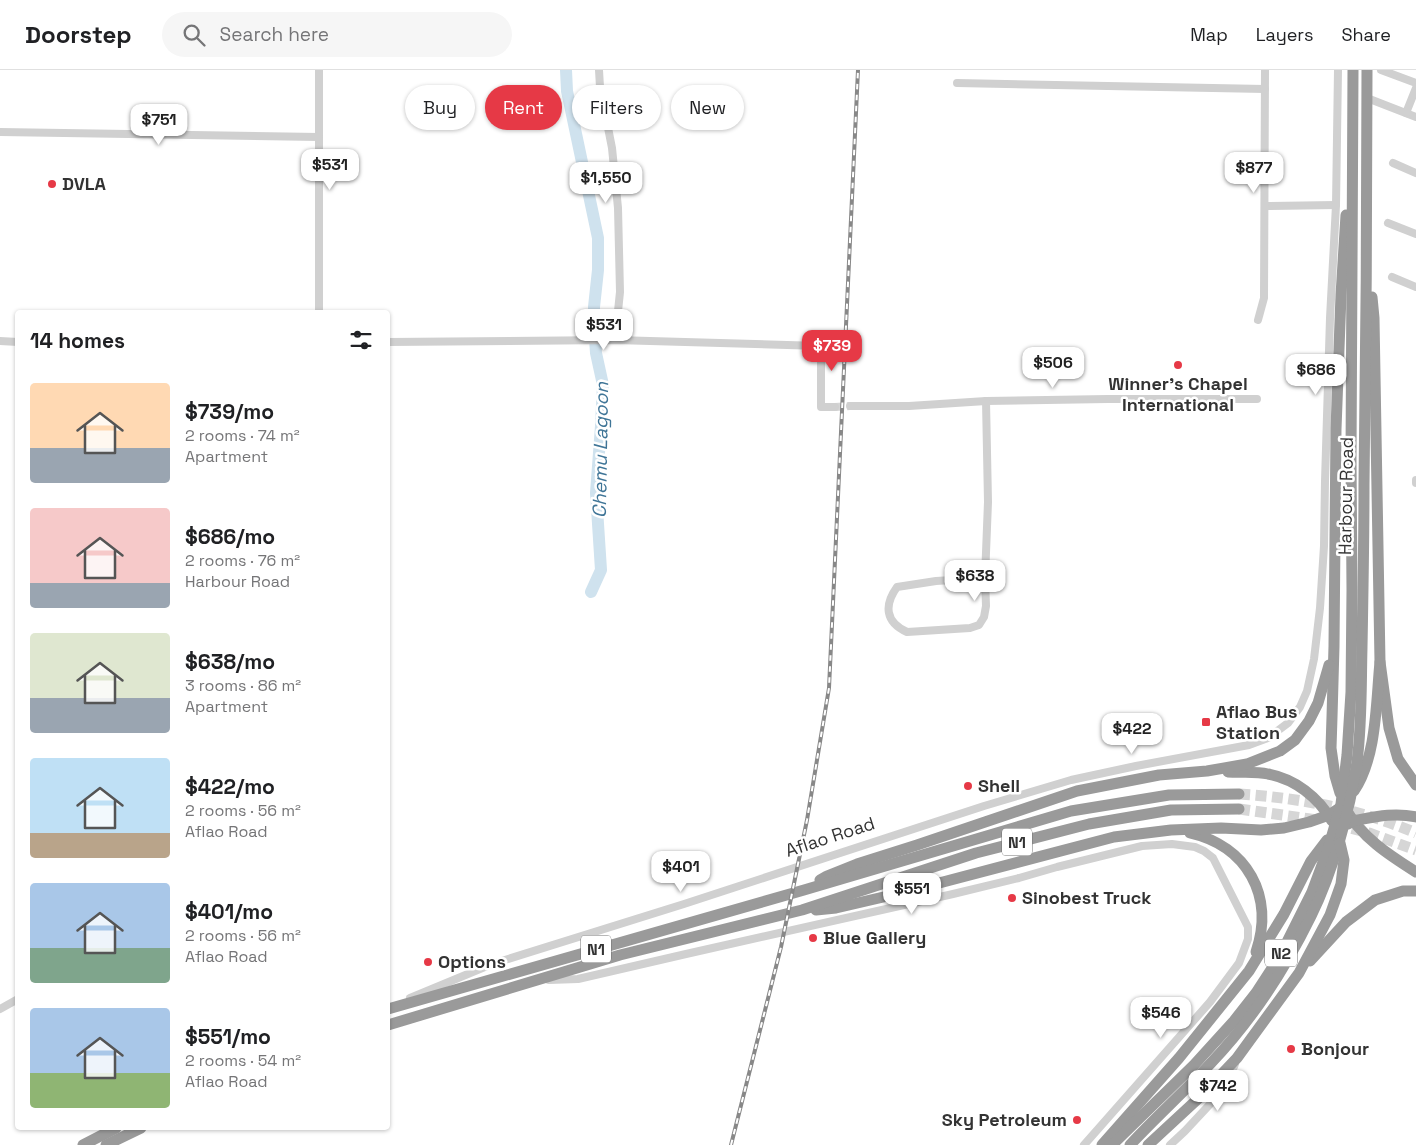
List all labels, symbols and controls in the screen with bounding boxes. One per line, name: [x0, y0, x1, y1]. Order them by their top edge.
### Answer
search box: [162, 12, 512, 57]
text: Doorstep: [25, 19, 132, 50]
icon: search: [180, 21, 208, 49]
text: Search here: [220, 22, 329, 47]
text: Map: [1190, 23, 1228, 46]
text: Layers: [1256, 23, 1313, 46]
text: Share: [1341, 23, 1391, 46]
chip: Buy: [405, 85, 475, 130]
chip: Rent: [485, 85, 562, 130]
chip: Filters: [572, 85, 661, 130]
chip: New: [671, 85, 744, 130]
pin: $751: [129, 104, 189, 146]
text: $751: [141, 109, 177, 130]
pin: $531: [300, 148, 360, 191]
pin: $877: [1224, 152, 1284, 194]
text: $531: [312, 154, 348, 175]
text: $877: [1236, 157, 1272, 178]
pin: $1,550: [565, 162, 647, 204]
text: $1,550: [580, 167, 632, 188]
place label: DVLA: [62, 172, 107, 195]
marker: DVLA: [46, 178, 58, 190]
pin: $531: [574, 308, 634, 351]
text: $531: [586, 314, 622, 335]
icon: filters: [347, 326, 375, 354]
text: 14 homes: [30, 327, 125, 354]
pin: $739: [802, 330, 862, 372]
text: $739: [813, 335, 851, 356]
pin: $506: [1023, 346, 1083, 389]
text: $506: [1033, 352, 1073, 373]
pin: $686: [1286, 354, 1346, 396]
marker: Winner's Chapel International: [1172, 359, 1184, 371]
text: $686: [1296, 359, 1336, 380]
place label: Winner's Chapel International: [1108, 372, 1248, 416]
water label: Chemu Lagoon: [587, 381, 614, 518]
text: $739/mo: [185, 398, 274, 425]
icon: home: [70, 403, 130, 463]
text: 2 rooms · 74 m²: [185, 425, 300, 446]
street label: Harbour Road: [1333, 437, 1358, 555]
text: Apartment: [185, 446, 268, 467]
text: $686/mo: [185, 523, 275, 550]
icon: home: [70, 528, 130, 588]
text: 2 rooms · 76 m²: [185, 550, 300, 571]
pin: $638: [945, 560, 1005, 602]
text: $638: [956, 565, 994, 586]
text: Harbour Road: [185, 571, 290, 592]
text: $638/mo: [185, 648, 275, 675]
icon: home: [70, 653, 130, 713]
text: 3 rooms · 86 m²: [185, 675, 301, 696]
text: Apartment: [185, 696, 268, 717]
place label: Aflao Bus Station: [1216, 700, 1297, 744]
pin: $422: [1102, 712, 1162, 755]
marker: Aflao Bus Station: [1200, 716, 1212, 728]
text: $422: [1113, 718, 1151, 739]
text: $422/mo: [185, 773, 275, 800]
place label: Shell: [978, 774, 1020, 797]
icon: home: [70, 778, 130, 838]
marker: Shell: [962, 780, 974, 792]
text: 2 rooms · 56 m²: [185, 800, 301, 821]
street label: Aflao Road: [782, 811, 878, 862]
text: Aflao Road: [185, 821, 268, 842]
road number: N1: [1002, 829, 1032, 856]
pin: $401: [651, 850, 711, 893]
text: $401: [662, 856, 700, 877]
pin: $551: [882, 872, 942, 915]
text: $551: [894, 878, 930, 899]
place label: Sinobest Truck: [1022, 886, 1151, 909]
marker: Sinobest Truck: [1006, 892, 1018, 904]
text: $401/mo: [185, 898, 273, 925]
icon: home: [70, 903, 130, 963]
text: 2 rooms · 56 m²: [185, 925, 301, 946]
place label: Blue Gallery: [823, 926, 926, 949]
marker: Blue Gallery: [807, 932, 819, 944]
road number: N1: [581, 936, 611, 962]
road number: N2: [1265, 940, 1297, 966]
text: Aflao Road: [185, 946, 268, 967]
place label: Options: [438, 950, 506, 973]
marker: Options: [422, 956, 434, 968]
pin: $546: [1131, 996, 1191, 1039]
text: $546: [1141, 1002, 1181, 1023]
text: $551/mo: [185, 1023, 271, 1050]
icon: home: [70, 1028, 130, 1088]
place label: Bonjour: [1301, 1037, 1369, 1060]
marker: Bonjour: [1285, 1043, 1297, 1055]
text: 2 rooms · 54 m²: [185, 1050, 301, 1071]
pin: $742: [1188, 1070, 1248, 1112]
text: Aflao Road: [185, 1071, 268, 1092]
text: $742: [1199, 1075, 1237, 1096]
place label: Sky Petroleum: [942, 1108, 1067, 1131]
marker: Sky Petroleum: [1071, 1114, 1083, 1126]

